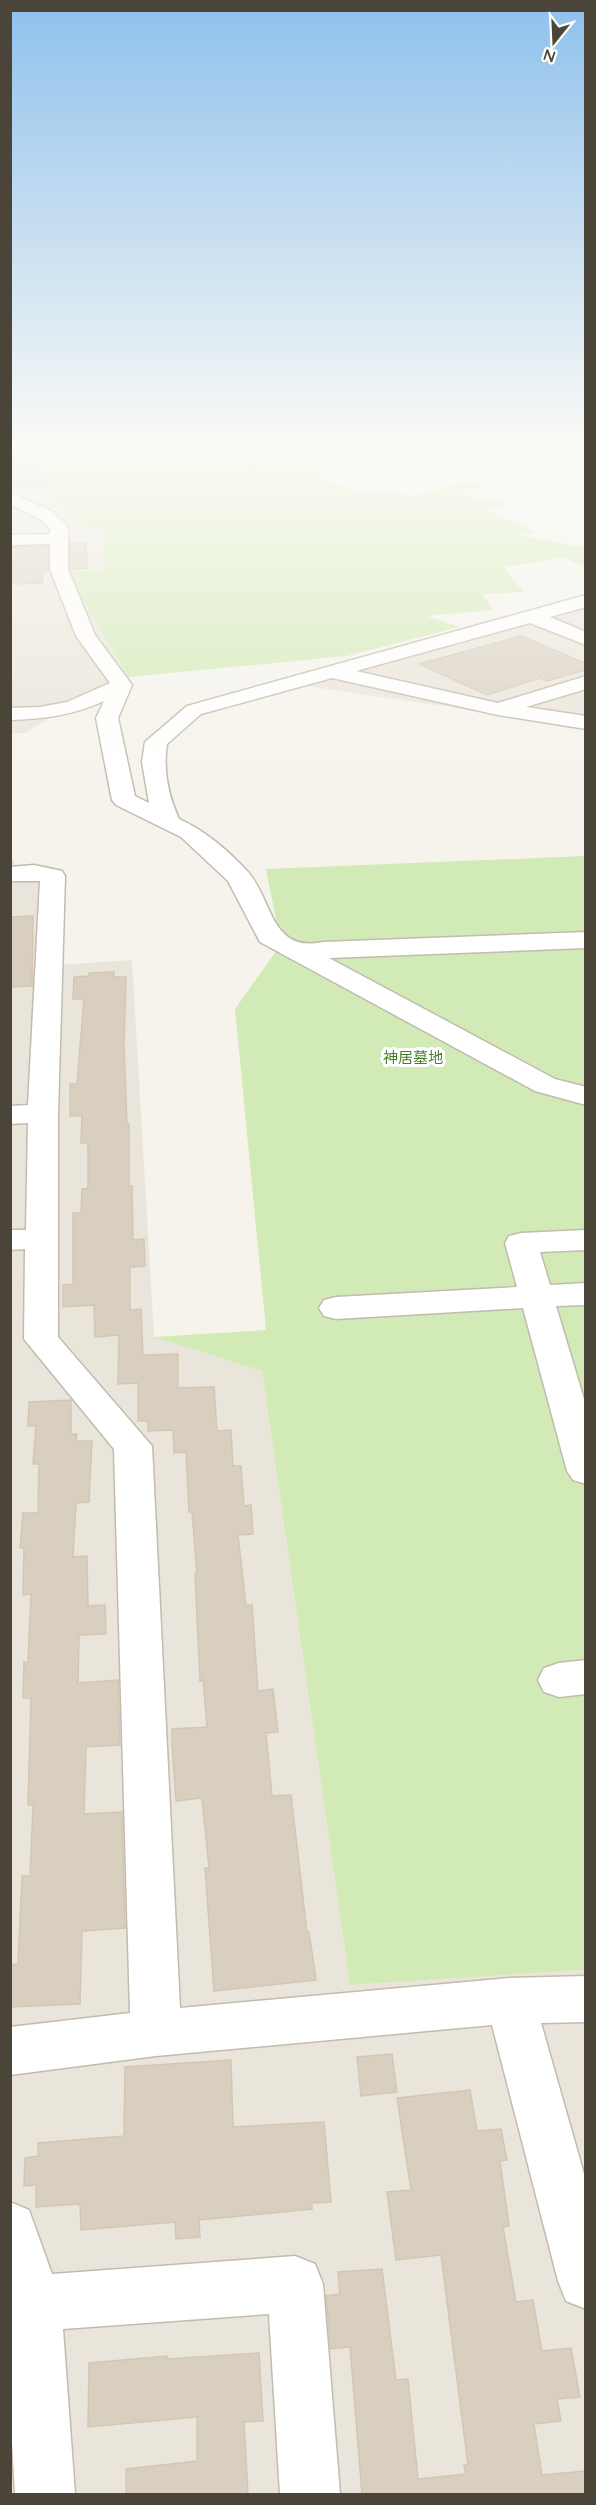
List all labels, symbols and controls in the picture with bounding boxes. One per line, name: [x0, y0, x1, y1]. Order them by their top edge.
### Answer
north arrow: [524, 12, 584, 72]
text: N: [541, 45, 558, 68]
park label: 神居墓地: [383, 1048, 443, 1067]

